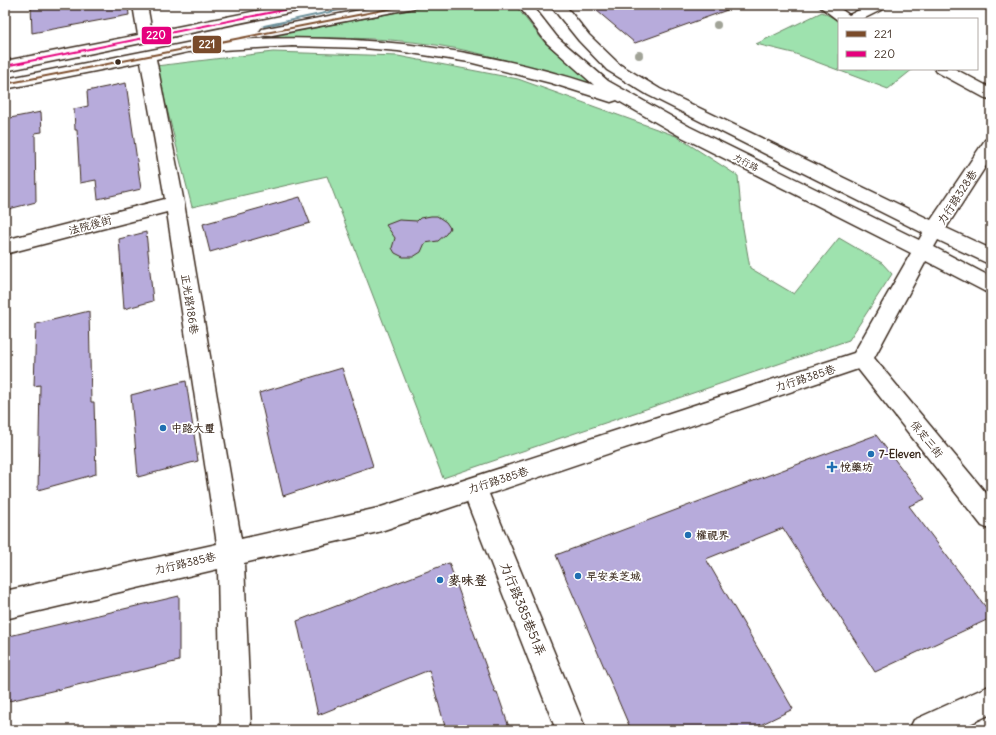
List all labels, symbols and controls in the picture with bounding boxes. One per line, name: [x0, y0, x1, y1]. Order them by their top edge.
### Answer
legend: [838, 18, 978, 70]
line badge: 220: [141, 26, 172, 45]
text: 221: [874, 26, 892, 41]
text: 220: [146, 28, 166, 42]
line badge: 221: [192, 35, 222, 54]
text: 221: [199, 37, 215, 51]
text: 220: [874, 46, 895, 61]
unlabelled marker: [113, 57, 123, 67]
street label: 力行路: [731, 151, 761, 173]
street label: 力行路328巷: [934, 167, 980, 227]
street label: 法院後街: [67, 212, 114, 237]
street label: 正光路186巷: [178, 273, 202, 335]
street label: 力行路385巷: [773, 362, 837, 394]
street label: 保定三街: [908, 417, 947, 461]
place label: 中路大璽: [171, 421, 215, 435]
marker: 中路大璽: [158, 423, 168, 433]
place label: 7-Eleven: [879, 447, 922, 461]
marker: 7-Eleven: [866, 449, 876, 459]
place label: 悅藥坊: [840, 460, 873, 474]
marker: 悅藥坊: [827, 462, 837, 472]
street label: 力行路385巷: [466, 464, 530, 496]
place label: 權視界: [696, 528, 729, 542]
marker: 權視界: [683, 530, 693, 540]
street label: 力行路385巷: [153, 549, 217, 577]
street label: 力行路385巷51弄: [496, 559, 550, 659]
place label: 早安美芝城: [586, 569, 641, 583]
marker: 早安美芝城: [573, 571, 583, 581]
place label: 麥味登: [448, 572, 487, 589]
marker: 麥味登: [435, 575, 445, 585]

